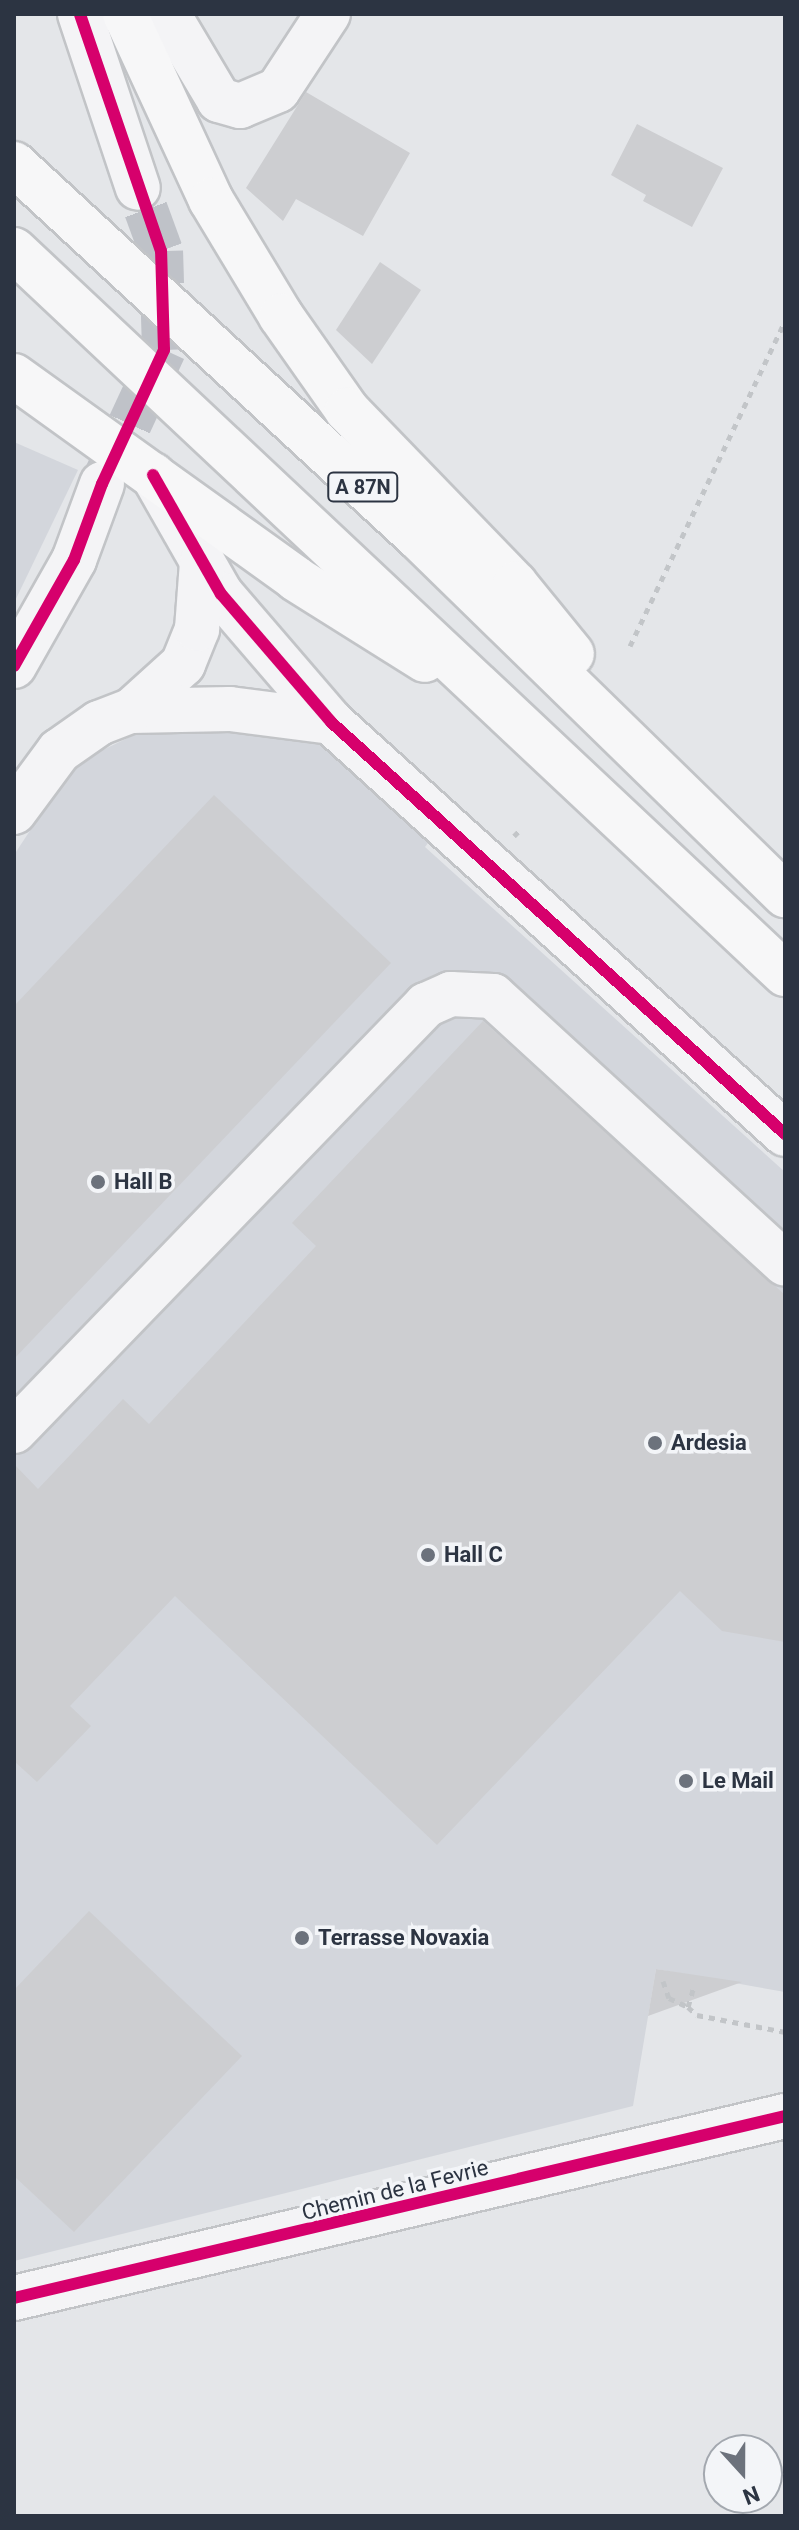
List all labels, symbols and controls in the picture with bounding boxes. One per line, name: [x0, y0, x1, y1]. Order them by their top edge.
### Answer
road number: A 87N: [327, 471, 399, 503]
place label: Hall B: [114, 1169, 172, 1195]
marker: Hall B: [89, 1173, 107, 1191]
place label: Ardesia: [671, 1430, 747, 1456]
marker: Ardesia: [646, 1434, 664, 1452]
place label: Hall C: [444, 1542, 503, 1568]
marker: Hall C: [419, 1546, 437, 1564]
place label: Le Mail: [702, 1768, 774, 1794]
marker: Le Mail: [677, 1772, 695, 1790]
place label: Terrasse Novaxia: [318, 1925, 489, 1951]
marker: Terrasse Novaxia: [293, 1929, 311, 1947]
street label: Chemin de la Fevrie: [299, 2154, 491, 2226]
north arrow: [703, 2434, 783, 2514]
text: N: [739, 2481, 763, 2509]

